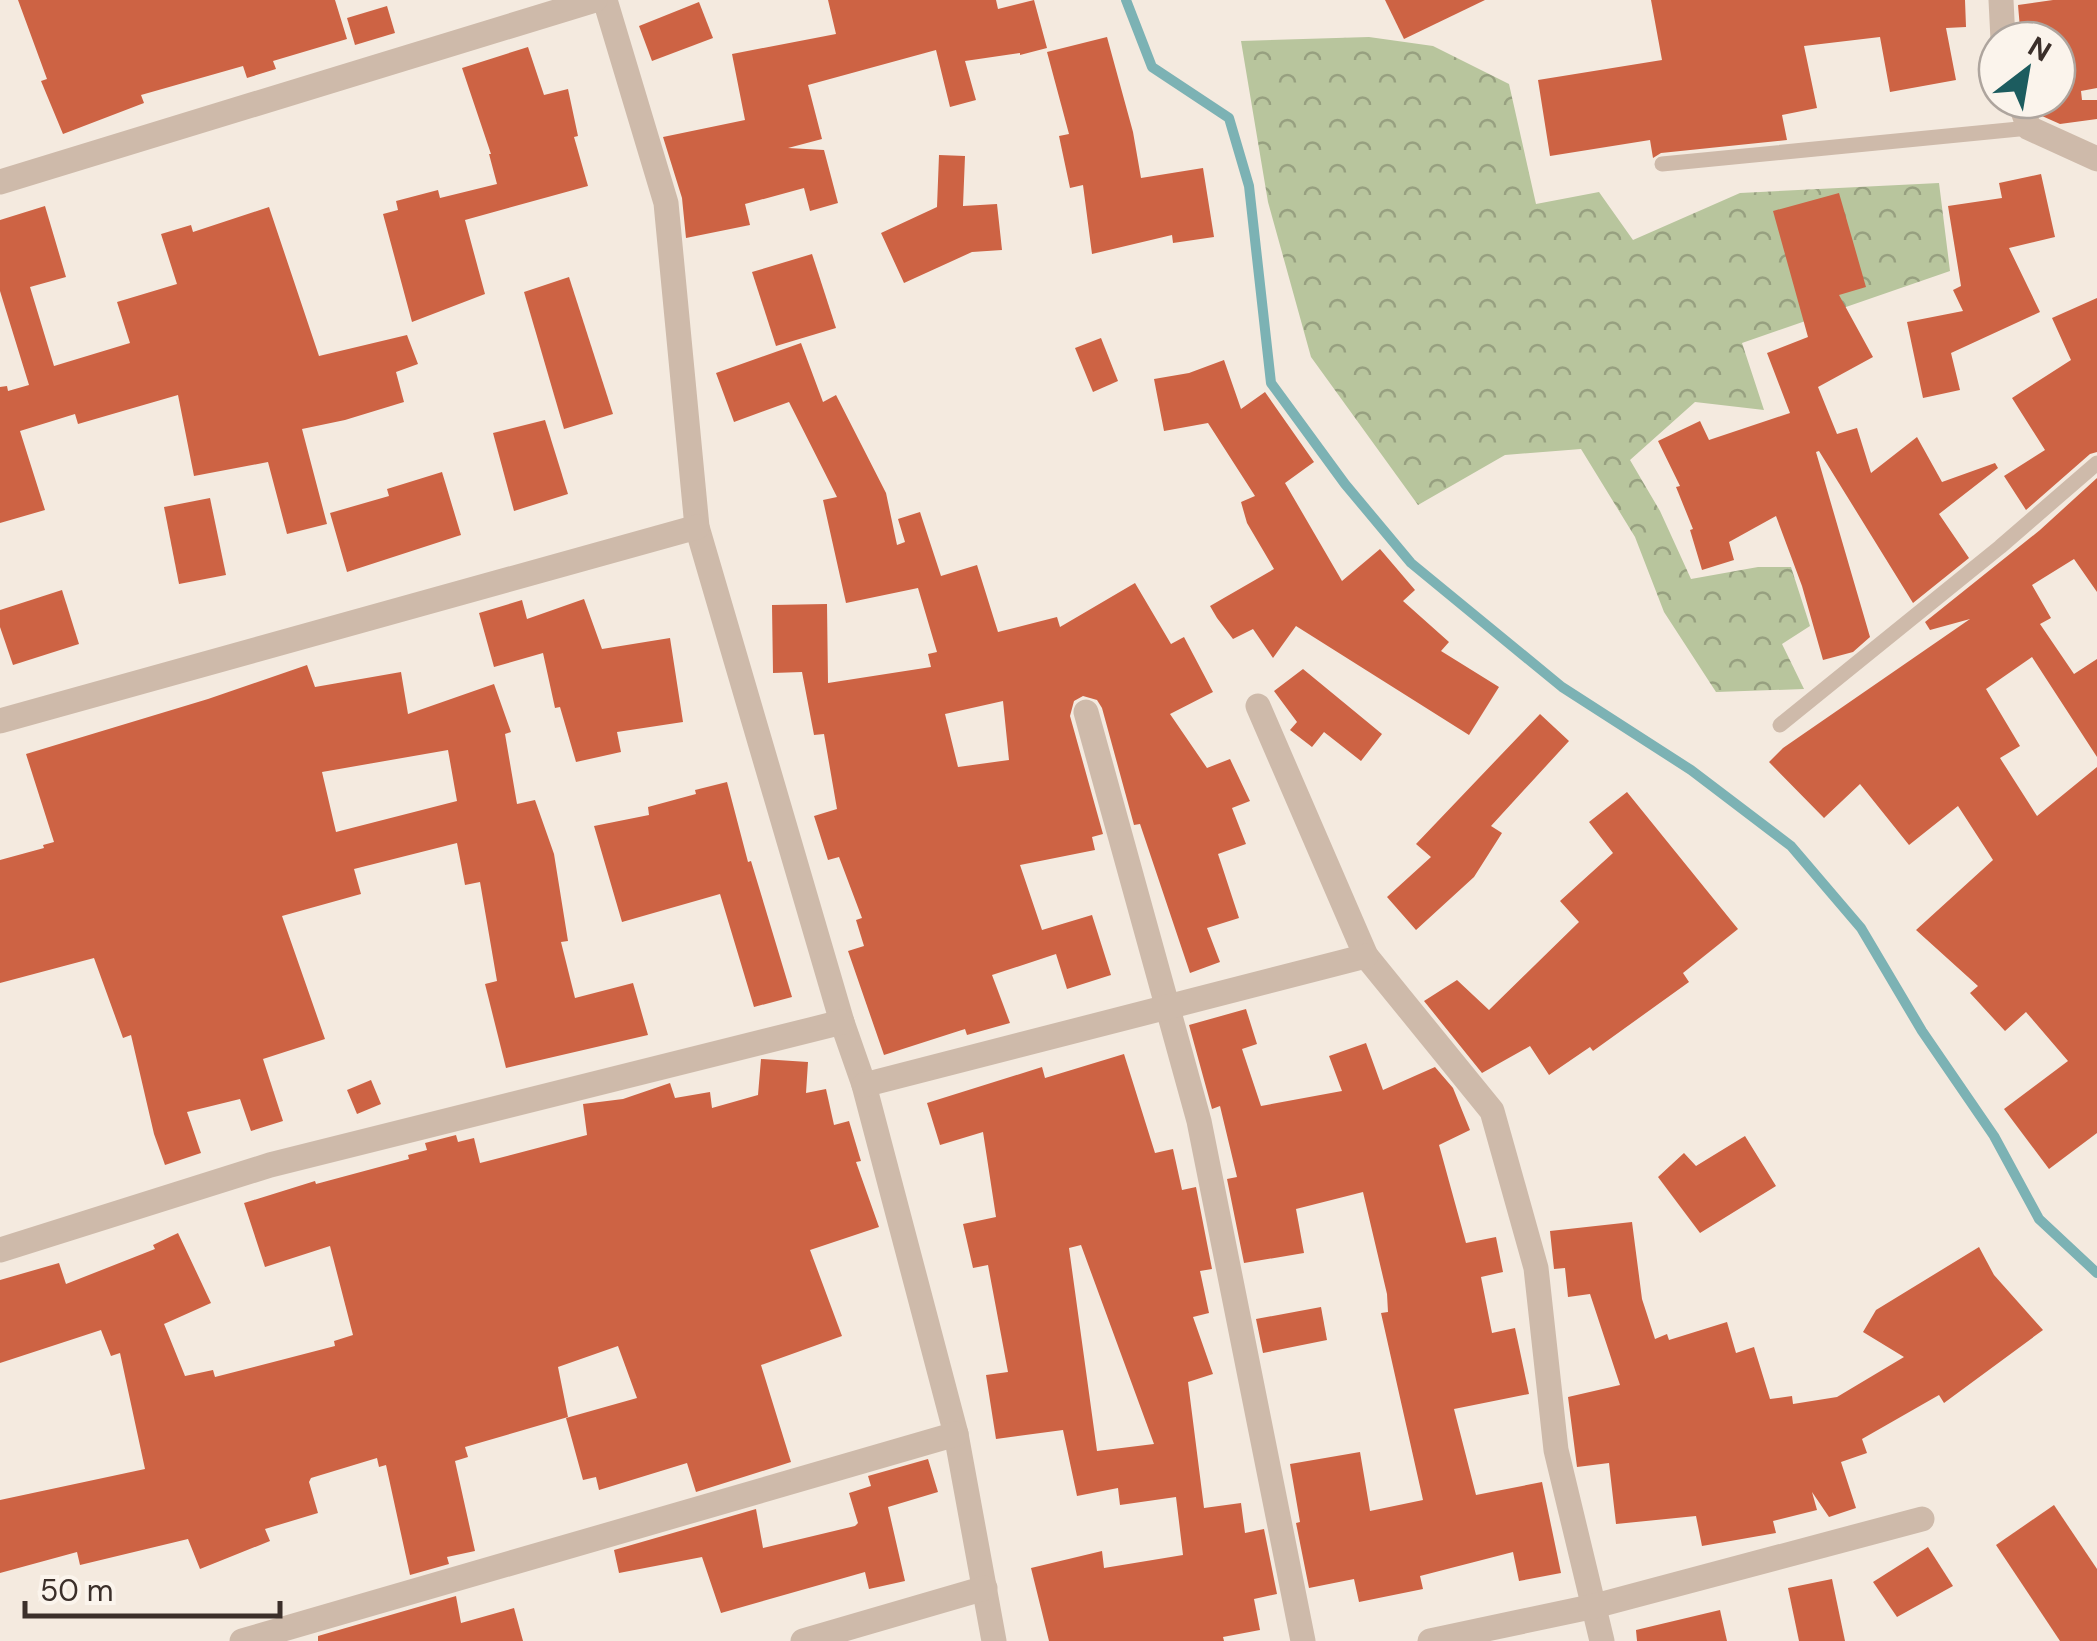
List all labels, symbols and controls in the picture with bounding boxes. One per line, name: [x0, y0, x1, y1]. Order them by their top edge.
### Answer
north arrow: [1977, 20, 2077, 120]
text: N: [2021, 28, 2058, 70]
scale bar: [25, 1556, 280, 1618]
text: 50 m: [40, 1571, 114, 1610]

